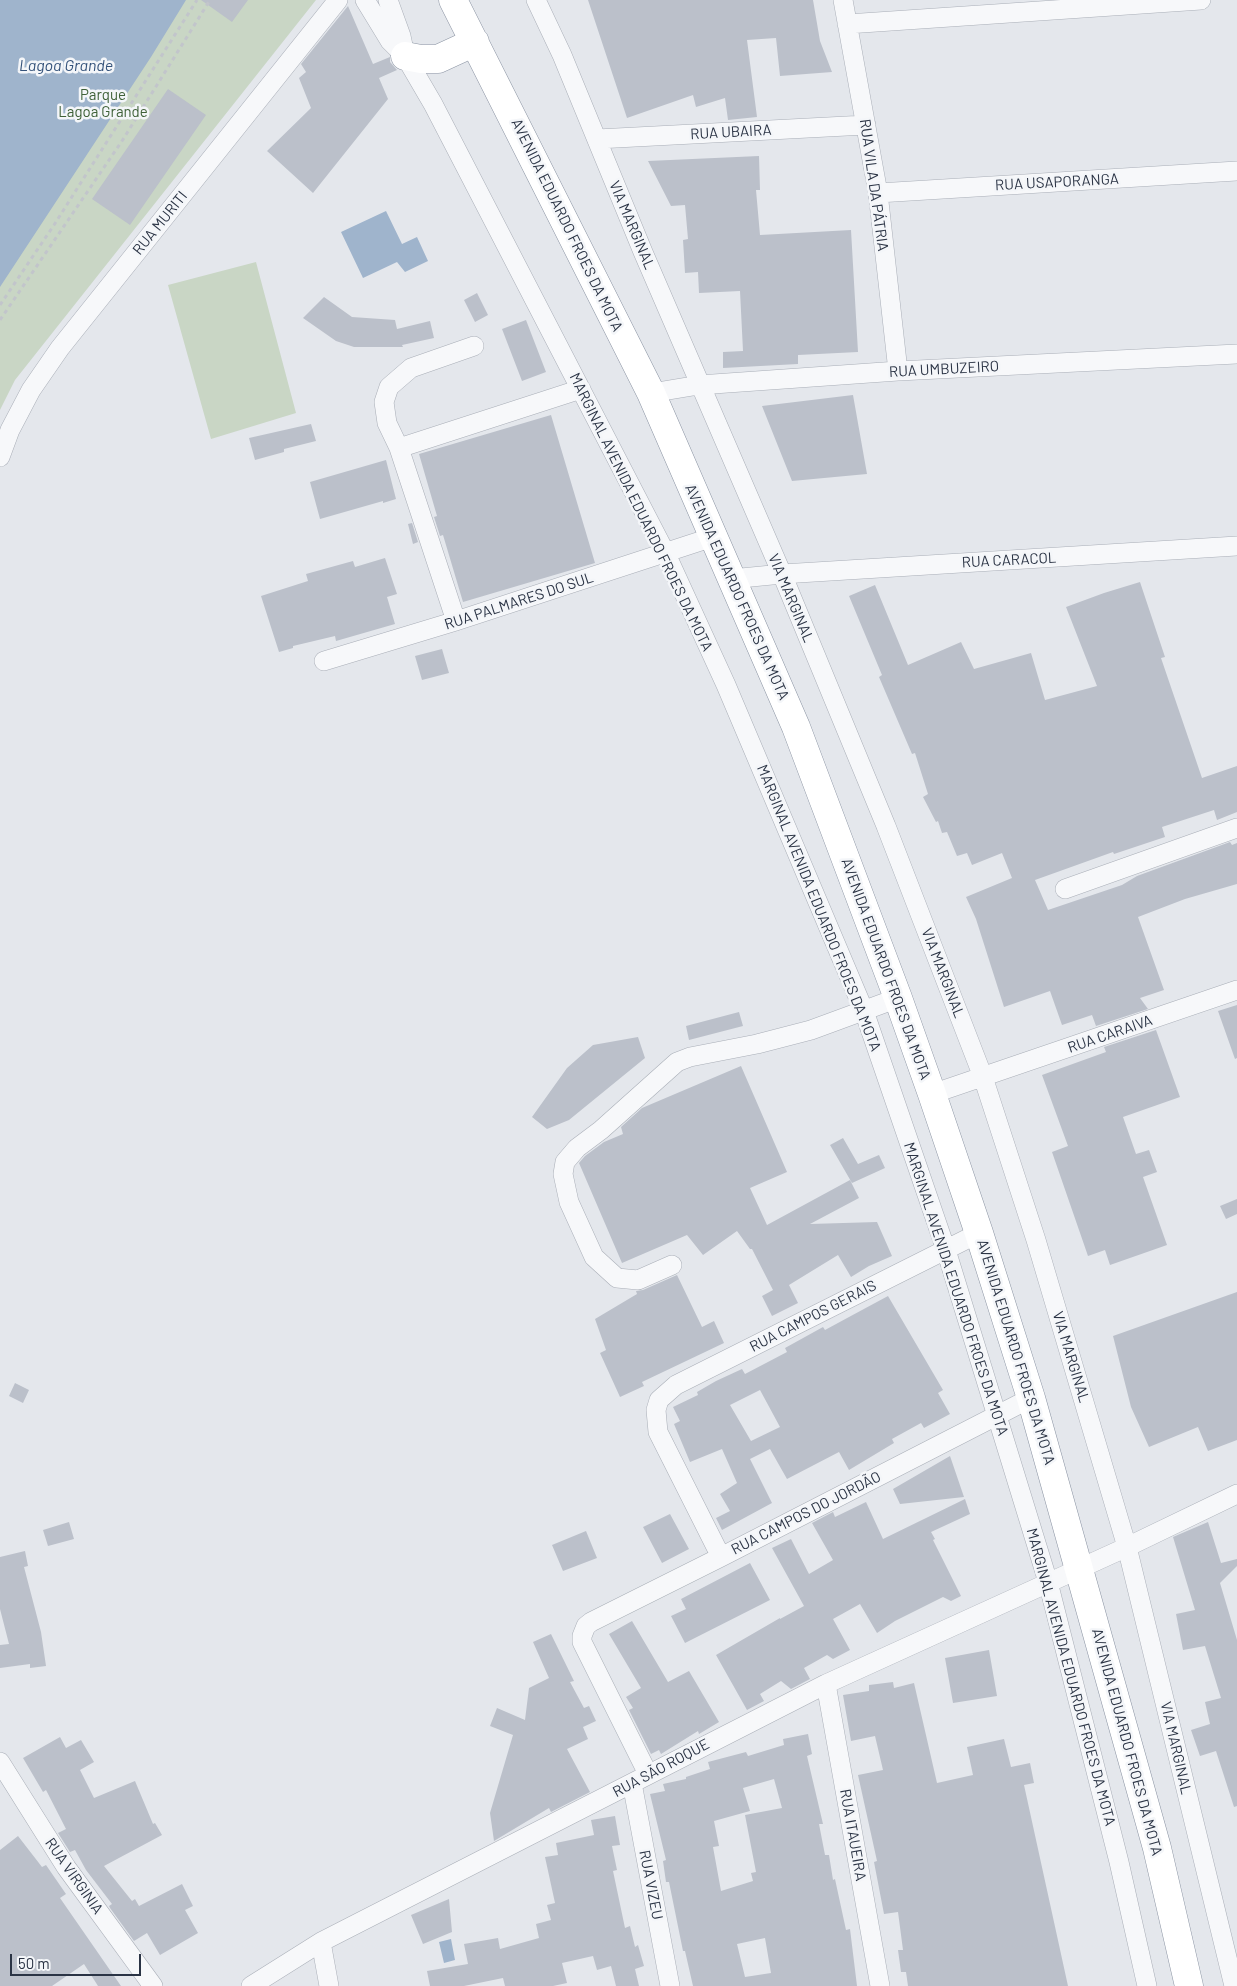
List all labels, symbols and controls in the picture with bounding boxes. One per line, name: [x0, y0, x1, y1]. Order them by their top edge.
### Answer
water label: Lagoa Grande: [19, 56, 113, 76]
park label: Parque Lagoa Grande: [58, 86, 148, 121]
street label: AVENIDA EDUARDO FROES DA MOTA: [507, 116, 627, 334]
street label: RUA VILA DA PÁTRIA: [856, 118, 892, 252]
street label: RUA UBAIRA: [690, 121, 772, 143]
street label: RUA USAPORANGA: [995, 170, 1119, 194]
street label: VIA MARGINAL: [605, 178, 659, 272]
street label: RUA MURITI: [129, 187, 191, 259]
street label: RUA UMBUZEIRO: [889, 357, 999, 381]
street label: MARGINAL AVENIDA EDUARDO FROES DA MOTA: [566, 370, 716, 654]
street label: AVENIDA EDUARDO FROES DA MOTA: [681, 481, 793, 703]
street label: RUA CARACOL: [961, 549, 1057, 571]
street label: VIA MARGINAL: [764, 551, 818, 645]
street label: RUA PALMARES DO SUL: [442, 568, 596, 634]
street label: MARGINAL AVENIDA EDUARDO FROES DA MOTA: [753, 762, 885, 1054]
street label: AVENIDA EDUARDO FROES DA MOTA: [837, 856, 935, 1082]
street label: VIA MARGINAL: [918, 926, 968, 1020]
street label: RUA CARAIVA: [1065, 1011, 1155, 1057]
street label: MARGINAL AVENIDA EDUARDO FROES DA MOTA: [900, 1140, 1012, 1438]
street label: AVENIDA EDUARDO FROES DA MOTA: [973, 1237, 1059, 1467]
street label: RUA CAMPOS GERAIS: [747, 1276, 879, 1356]
street label: VIA MARGINAL: [1049, 1309, 1093, 1405]
street label: RUA CAMPOS DO JORDÃO: [728, 1467, 884, 1559]
street label: MARGINAL AVENIDA EDUARDO FROES DA MOTA: [1023, 1526, 1119, 1828]
street label: AVENIDA EDUARDO FROES DA MOTA: [1088, 1626, 1166, 1858]
street label: VIA MARGINAL: [1157, 1700, 1195, 1796]
street label: RUA SÃO ROQUE: [610, 1735, 712, 1801]
street label: RUA ITAUEIRA: [836, 1788, 870, 1882]
street label: RUA VIRGINIA: [41, 1834, 107, 1918]
street label: RUA VIZEU: [635, 1849, 667, 1921]
scale bar: [12, 1944, 144, 1976]
text: 50 m: [18, 1954, 50, 1972]

